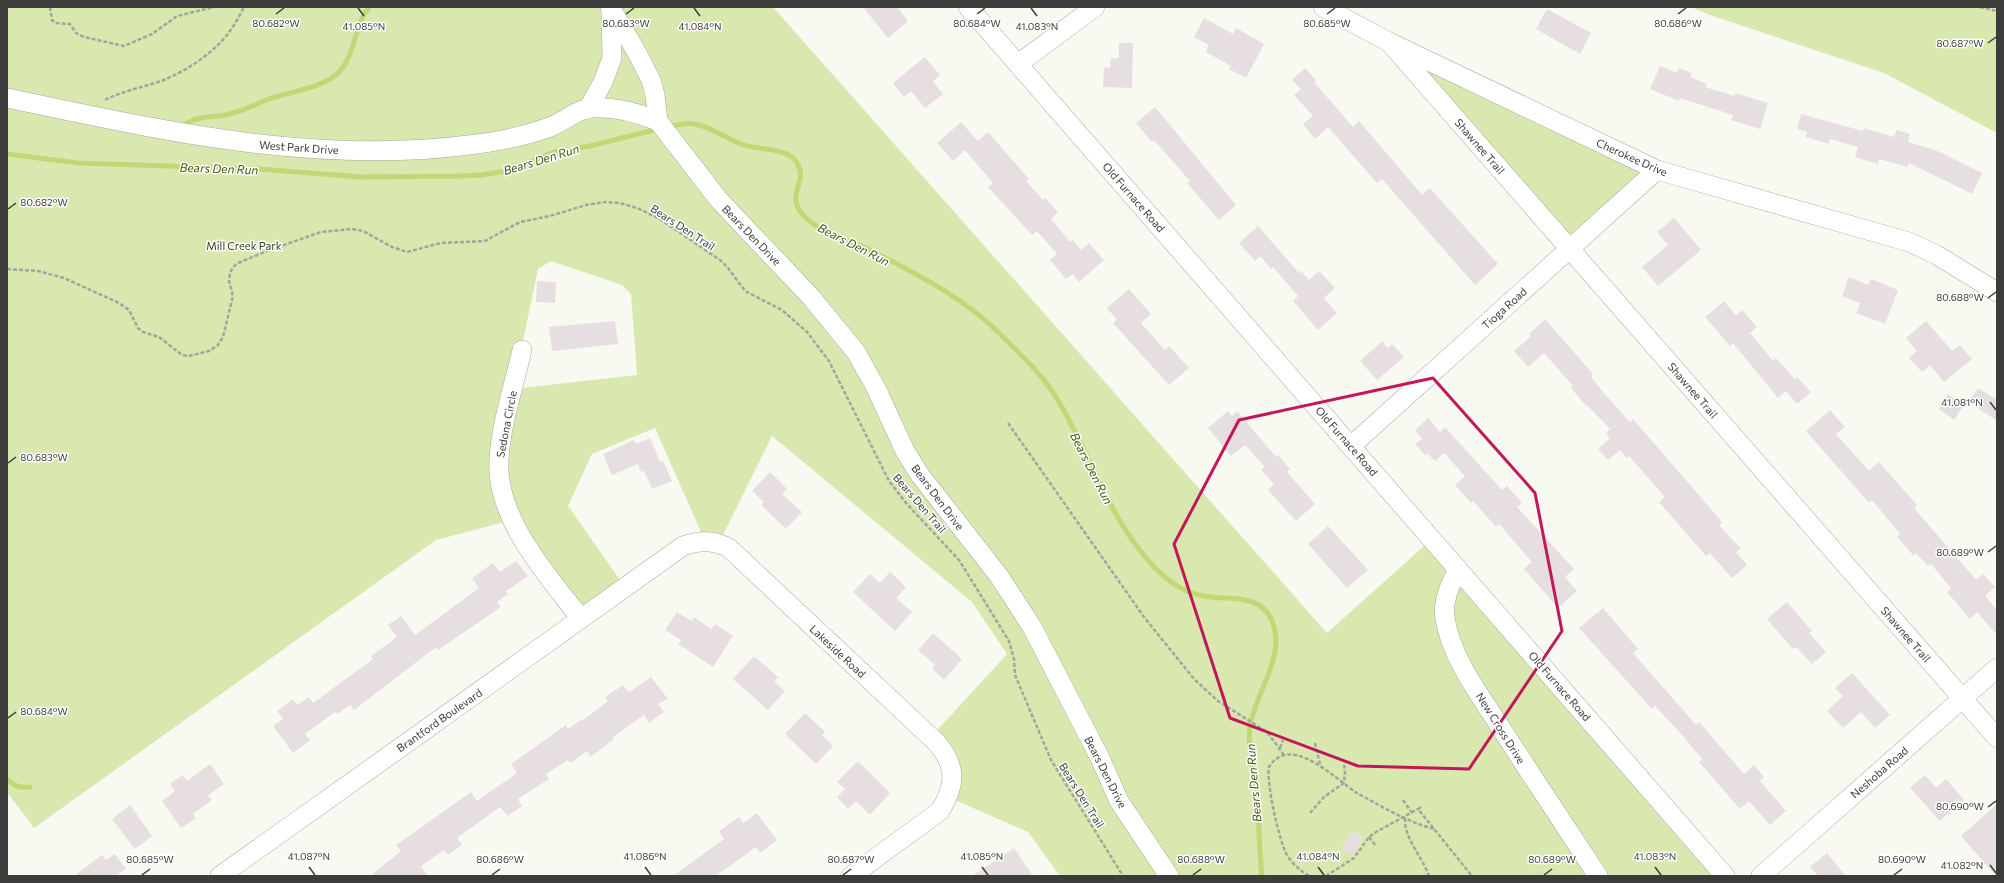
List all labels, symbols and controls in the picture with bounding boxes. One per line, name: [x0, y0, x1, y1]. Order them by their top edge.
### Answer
text: 80.682°W: [252, 17, 300, 29]
text: 80.683°W: [602, 17, 650, 29]
text: 80.684°W: [953, 17, 1001, 29]
text: 80.685°W: [1303, 17, 1351, 29]
text: 80.686°W: [1654, 17, 1702, 29]
text: 41.085°N: [343, 20, 385, 32]
text: 41.084°N: [679, 20, 721, 32]
text: 41.083°N: [1016, 20, 1058, 32]
text: 80.687°W: [1937, 37, 1983, 49]
street label: Shawnee Trail: [1452, 116, 1508, 176]
street label: Cherokee Drive: [1594, 136, 1670, 179]
street label: West Park Drive: [259, 138, 339, 156]
water label: Bears Den Run: [501, 141, 581, 177]
water label: Bears Den Run: [179, 160, 259, 176]
street label: Old Furnace Road: [1100, 160, 1168, 234]
text: 80.682°W: [20, 196, 68, 208]
street label: Bears Den Trail: [648, 201, 718, 253]
street label: Bears Den Drive: [720, 202, 784, 268]
water label: Bears Den Run: [816, 220, 892, 268]
park label: Mill Creek Park: [206, 239, 282, 252]
street label: Tioga Road: [1479, 284, 1529, 332]
text: 80.688°W: [1936, 291, 1984, 303]
street label: Shawnee Trail: [1665, 360, 1721, 420]
street label: Sedona Circle: [493, 389, 519, 459]
text: 41.081°N: [1941, 396, 1983, 408]
street label: Old Furnace Road: [1313, 404, 1381, 478]
water label: Bears Den Run: [1068, 430, 1116, 506]
text: 80.683°W: [20, 451, 68, 463]
street label: Bears Den Drive: [909, 462, 967, 533]
street label: Bears Den Trail: [891, 471, 949, 535]
text: 80.689°W: [1936, 546, 1984, 558]
street label: Shawnee Trail: [1878, 604, 1934, 664]
street label: Lakeside Road: [807, 622, 869, 680]
street label: Old Furnace Road: [1526, 649, 1594, 723]
street label: Brantford Boulevard: [394, 686, 484, 754]
street label: New Cross Drive: [1474, 690, 1528, 766]
text: 80.684°W: [20, 705, 68, 717]
street label: Bears Den Drive: [1082, 734, 1130, 810]
water label: Bears Den Run: [1243, 743, 1263, 823]
street label: Neshoba Road: [1848, 743, 1910, 801]
street label: Bears Den Trail: [1057, 760, 1107, 830]
text: 80.690°W: [1936, 800, 1984, 812]
text: 41.087°N: [288, 850, 330, 862]
text: 41.086°N: [623, 850, 667, 862]
text: 41.085°N: [961, 850, 1003, 862]
text: 41.084°N: [1297, 850, 1339, 862]
text: 41.083°N: [1634, 850, 1676, 862]
text: 80.685°W: [126, 853, 174, 865]
text: 80.686°W: [476, 853, 524, 865]
text: 80.687°W: [828, 853, 874, 865]
text: 80.688°W: [1177, 853, 1225, 865]
text: 80.689°W: [1528, 853, 1576, 865]
text: 80.690°W: [1878, 853, 1926, 865]
text: 41.082°N: [1941, 859, 1983, 871]

